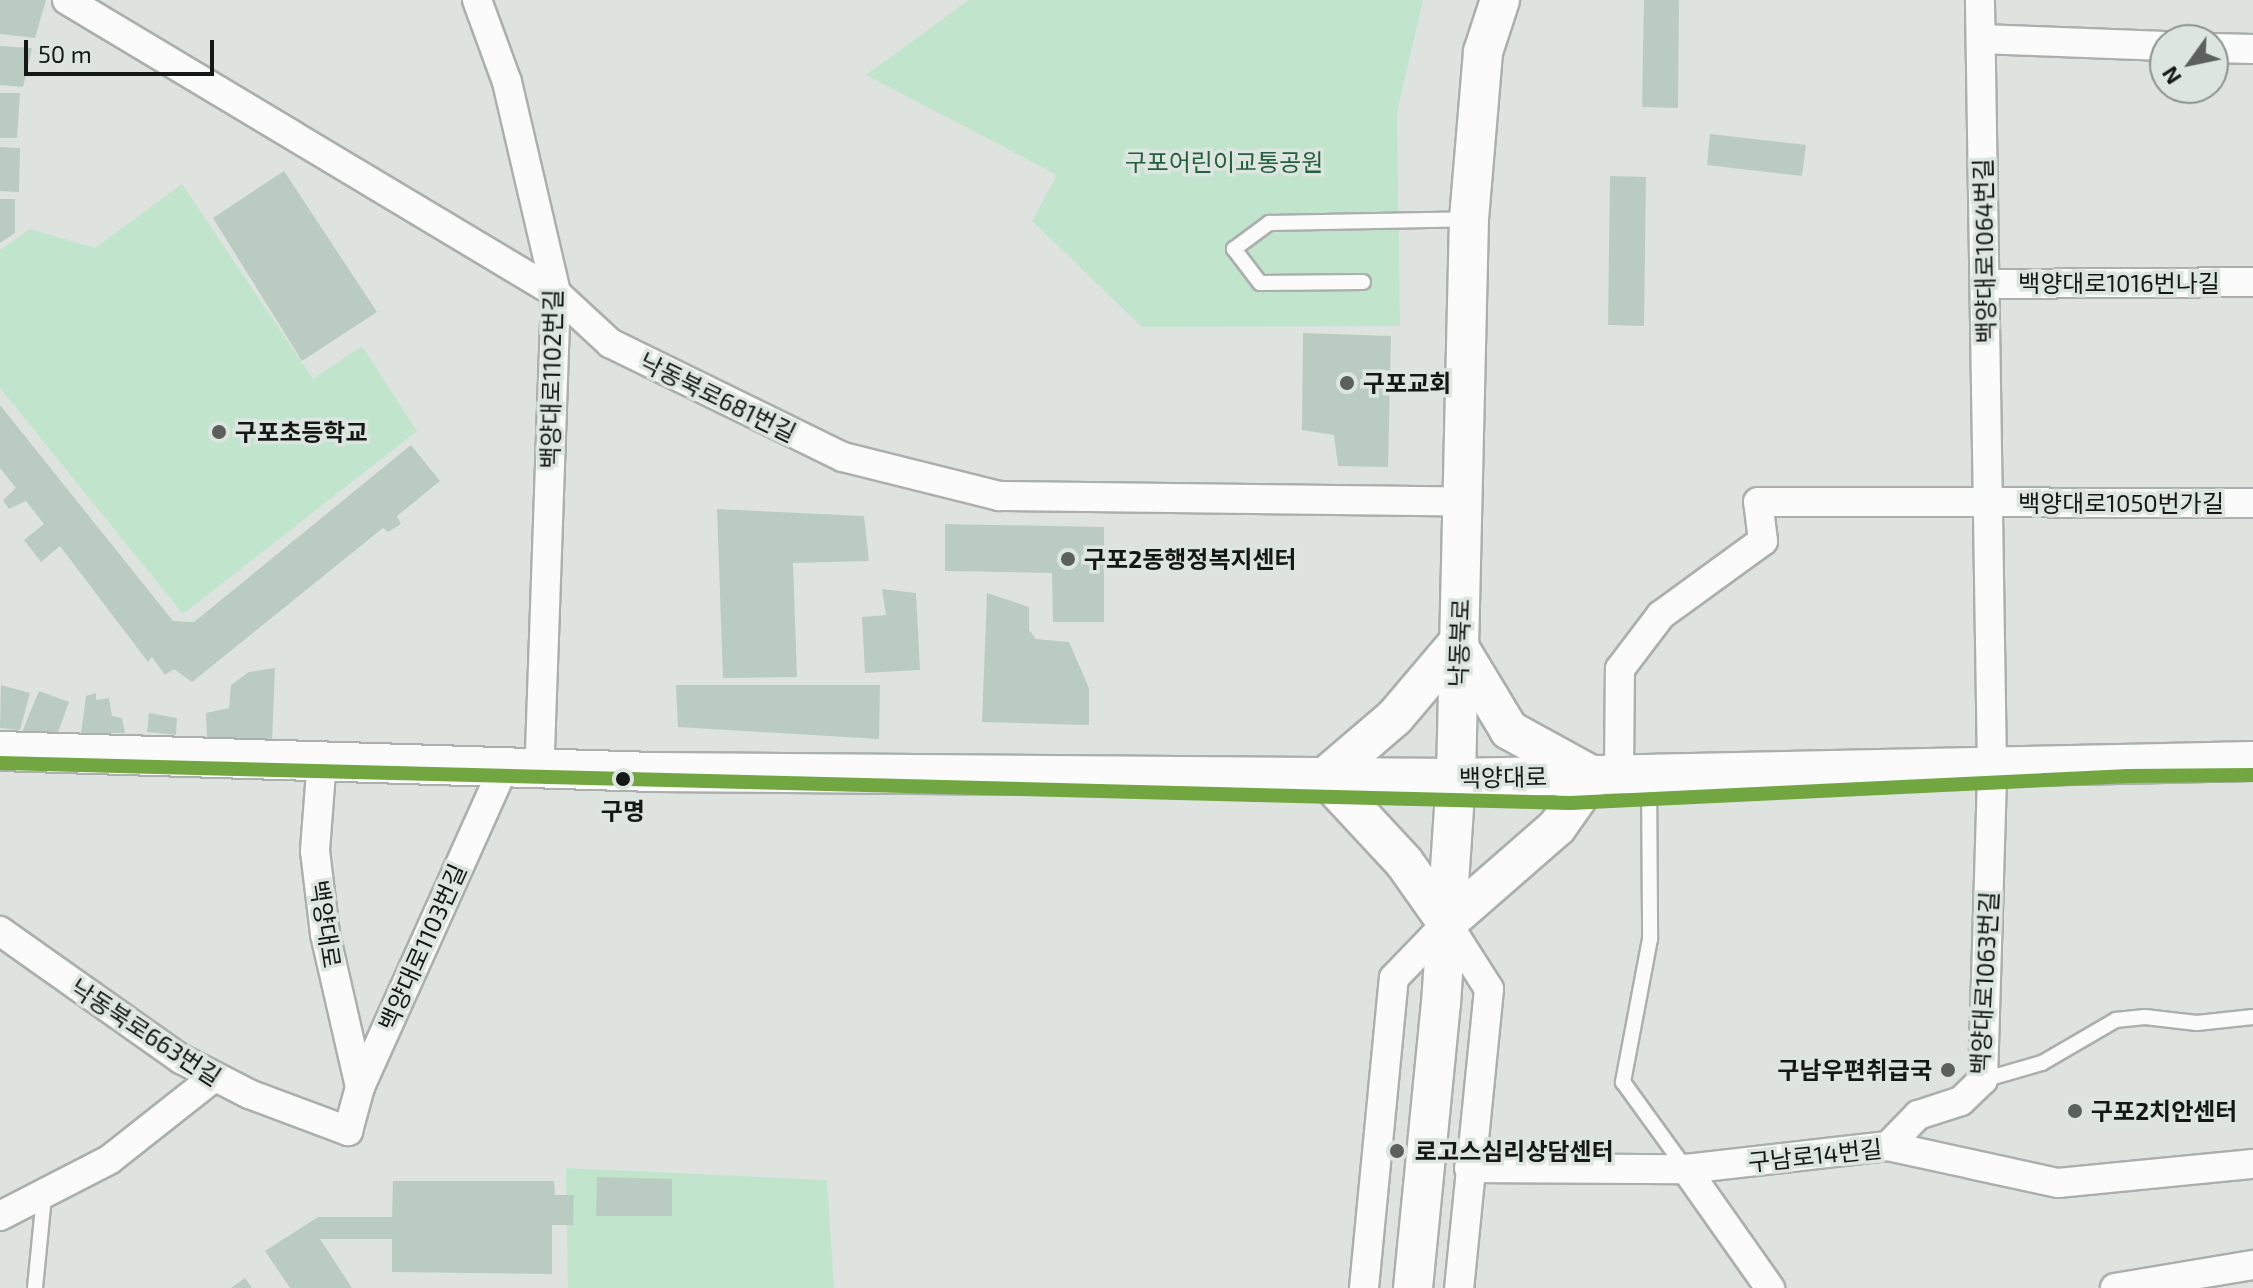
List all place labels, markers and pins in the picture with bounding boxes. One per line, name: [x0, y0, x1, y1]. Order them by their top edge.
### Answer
place label: 구포교회: [1363, 369, 1451, 397]
marker: 구포교회: [1338, 374, 1356, 392]
place label: 구포초등학교: [235, 418, 367, 446]
marker: 구포초등학교: [210, 423, 228, 441]
place label: 구포2동행정복지센터: [1084, 545, 1297, 573]
marker: 구포2동행정복지센터: [1059, 550, 1077, 568]
marker: 구명: [609, 765, 637, 793]
place label: 구명: [601, 797, 645, 825]
place label: 구남우편취급국: [1777, 1056, 1932, 1084]
marker: 구남우편취급국: [1939, 1061, 1957, 1079]
place label: 구포2치안센터: [2091, 1097, 2237, 1125]
marker: 구포2치안센터: [2066, 1102, 2084, 1120]
place label: 로고스심리상담센터: [1415, 1137, 1614, 1165]
marker: 로고스심리상담센터: [1386, 1140, 1408, 1162]

